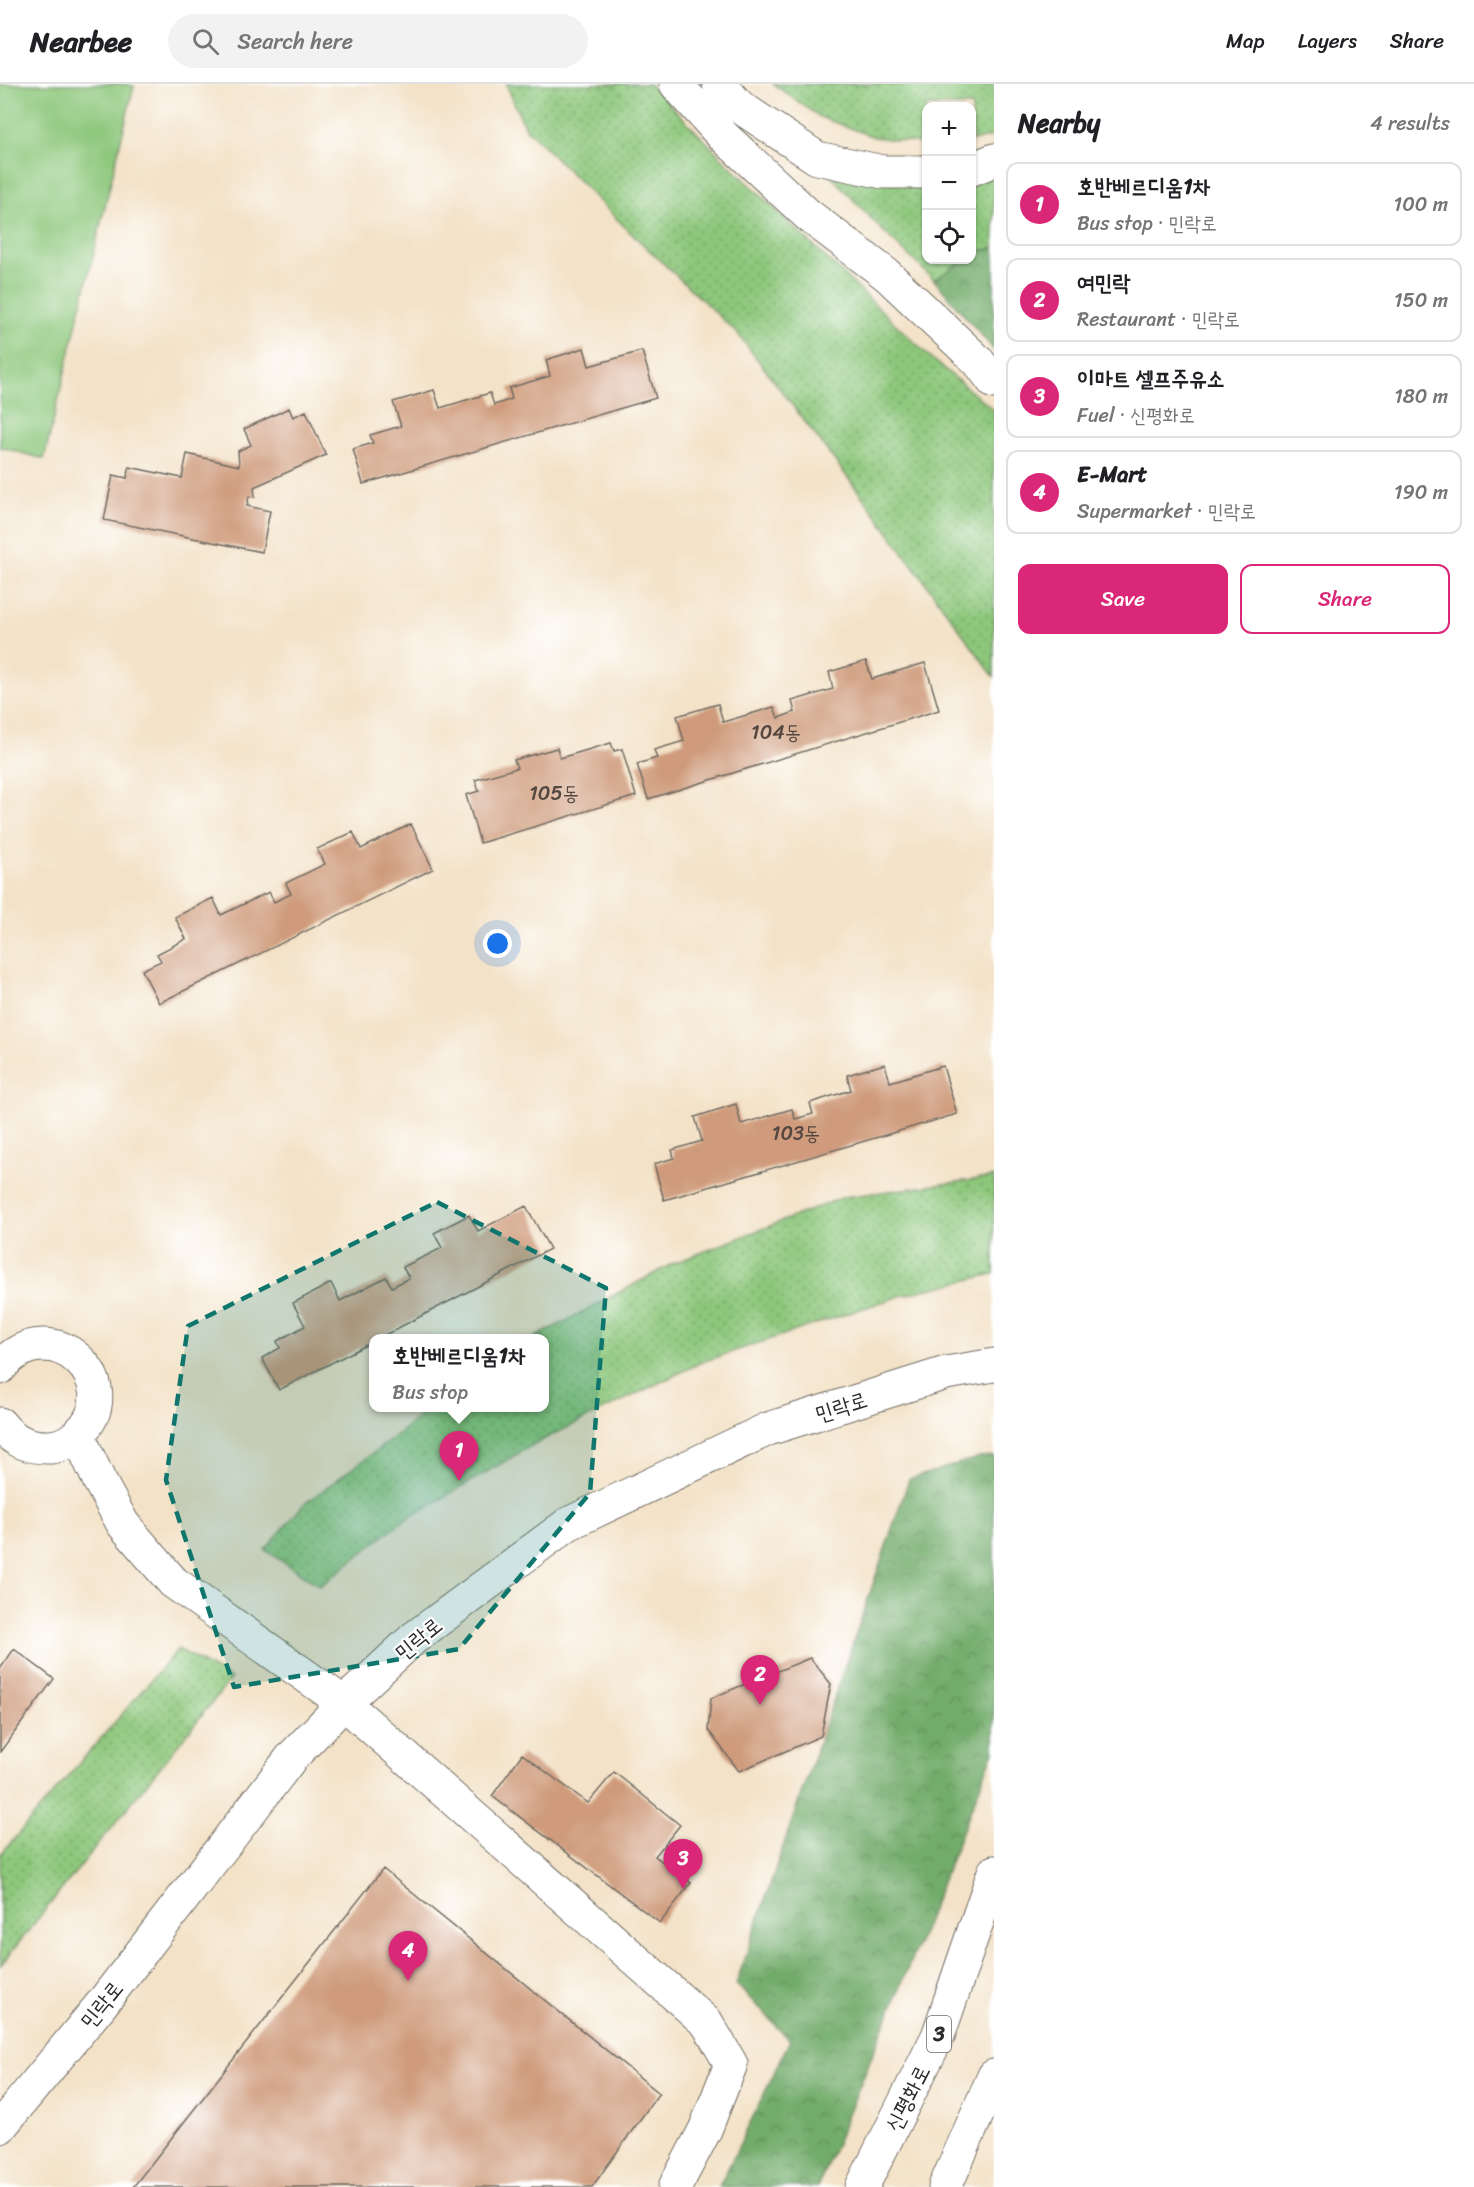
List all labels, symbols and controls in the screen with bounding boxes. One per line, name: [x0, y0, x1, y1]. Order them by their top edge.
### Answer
search box: [168, 14, 588, 68]
text: Nearbee: [30, 17, 132, 66]
text: Search here: [237, 22, 353, 61]
text: Map: [1226, 22, 1265, 60]
text: Layers: [1298, 22, 1357, 60]
text: Share: [1390, 22, 1444, 60]
icon: search: [189, 25, 222, 58]
text: Nearby: [1018, 100, 1100, 146]
map controls: [922, 102, 976, 264]
button: +: [922, 102, 976, 156]
text: 4 results: [1370, 106, 1450, 141]
button: −: [922, 156, 976, 210]
text: 호반베르디움1차: [1077, 167, 1210, 206]
text: 1: [1035, 187, 1044, 222]
text: 100 m: [1394, 187, 1448, 222]
text: Bus stop · 민락로: [1077, 206, 1217, 241]
button: locate: [922, 210, 976, 264]
text: 여민락: [1077, 263, 1130, 302]
text: 2: [1034, 283, 1045, 318]
text: 150 m: [1394, 283, 1448, 318]
text: Restaurant · 민락로: [1077, 302, 1240, 337]
text: 이마트 셀프주유소: [1077, 359, 1224, 398]
text: 3: [1034, 379, 1045, 414]
text: 180 m: [1394, 379, 1448, 414]
text: Fuel · 신평화로: [1077, 398, 1195, 433]
text: E-Mart: [1077, 455, 1147, 494]
text: 4: [1033, 475, 1046, 510]
text: 190 m: [1394, 475, 1448, 510]
text: Supermarket · 민락로: [1077, 494, 1256, 529]
button: Save: [1018, 564, 1228, 634]
button: Share: [1240, 564, 1450, 634]
house number: 104동: [751, 715, 801, 750]
house number: 105동: [529, 776, 579, 811]
your location: [483, 929, 512, 958]
house number: 103동: [772, 1116, 820, 1151]
popup: [369, 1334, 549, 1412]
text: 호반베르디움1차: [392, 1336, 526, 1375]
text: Bus stop: [392, 1375, 468, 1410]
street label: 민락로: [810, 1380, 872, 1433]
pin: 1: [440, 1432, 478, 1481]
street label: 민락로: [385, 1607, 451, 1670]
pin: 2: [740, 1656, 780, 1705]
pin: 3: [664, 1840, 702, 1889]
pin: 4: [388, 1932, 428, 1981]
street label: 민락로: [70, 1971, 133, 2037]
road number: 3: [927, 2016, 951, 2052]
street label: 신평화로: [874, 2058, 941, 2139]

